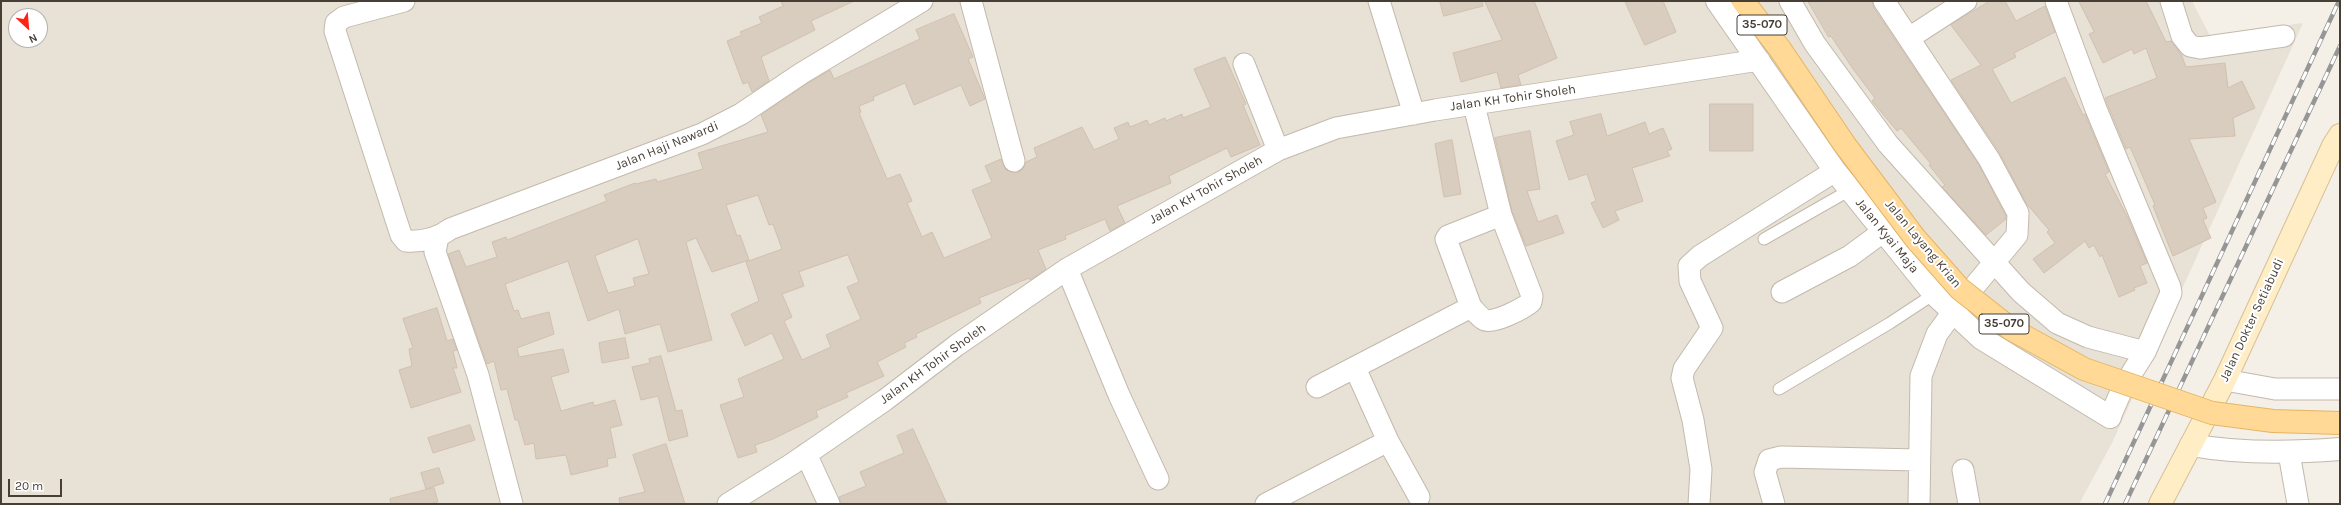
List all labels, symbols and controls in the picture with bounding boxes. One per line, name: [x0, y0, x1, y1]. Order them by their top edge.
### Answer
north arrow: [8, 8, 48, 48]
road number: 35-070: [1737, 15, 1787, 35]
text: N: [27, 31, 39, 46]
street label: Jalan KH Tohir Sholeh: [1449, 81, 1577, 115]
street label: Jalan Haji Nawardi: [613, 118, 721, 174]
street label: Jalan KH Tohir Sholeh: [1147, 152, 1265, 228]
street label: Jalan Kyai Maja: [1852, 195, 1922, 277]
street label: Jalan Layang Krian: [1882, 197, 1964, 291]
street label: Jalan Dokter Setiabudi: [2217, 256, 2287, 384]
road number: 35-070: [1979, 314, 2029, 334]
street label: Jalan KH Tohir Sholeh: [877, 320, 989, 408]
scale bar: [10, 471, 64, 497]
text: 20 m: [15, 479, 43, 493]

